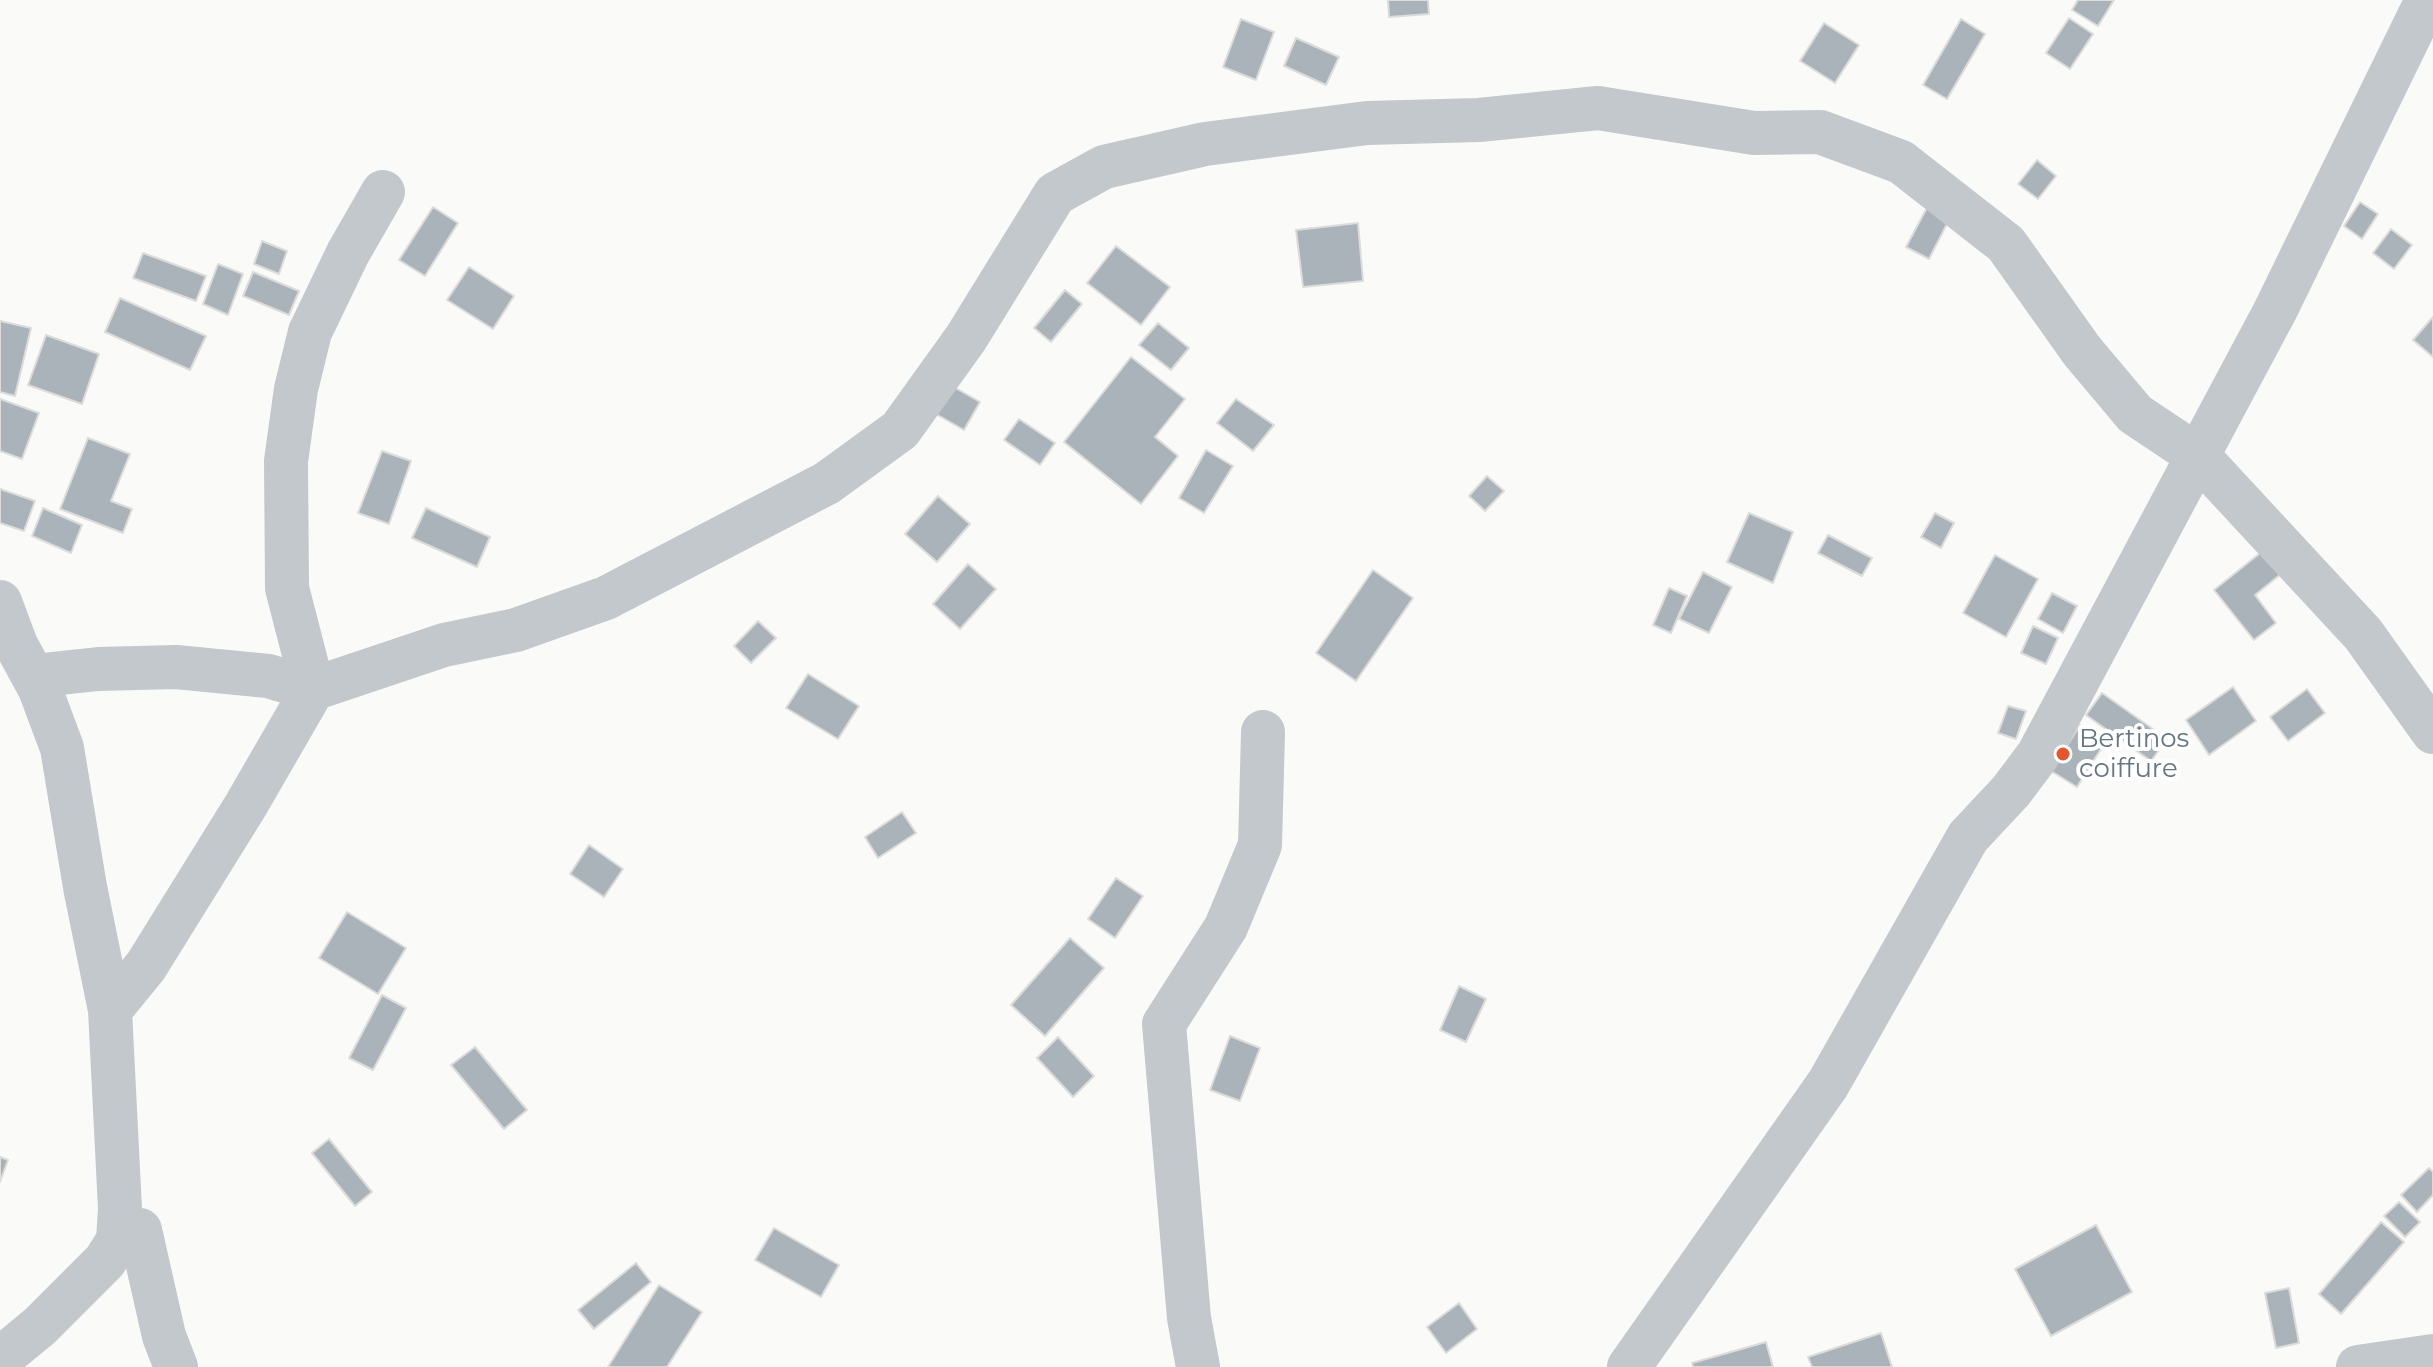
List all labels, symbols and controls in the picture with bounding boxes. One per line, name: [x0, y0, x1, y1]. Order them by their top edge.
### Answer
place label: Bertinos coiffure: [2079, 723, 2189, 784]
marker: Bertinos coiffure: [2054, 745, 2072, 763]

